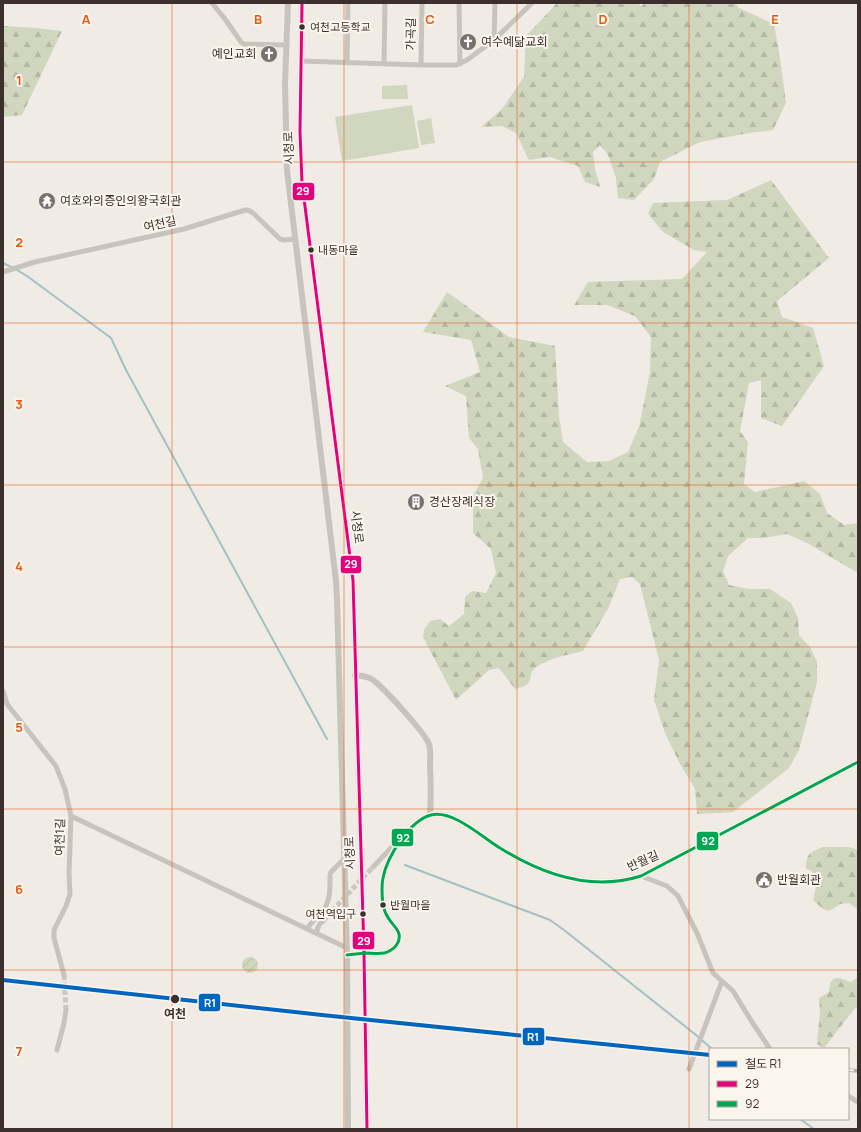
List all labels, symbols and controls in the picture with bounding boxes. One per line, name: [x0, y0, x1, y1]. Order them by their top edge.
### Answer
text: A: [82, 10, 91, 28]
text: B: [254, 10, 262, 28]
text: C: [425, 10, 435, 28]
text: D: [598, 10, 608, 28]
text: E: [771, 10, 779, 28]
street label: 가곡길: [402, 17, 419, 51]
place label: 여천고등학교: [310, 19, 371, 34]
marker: 여천고등학교: [297, 22, 307, 32]
church icon: 여수예닮교회: [458, 32, 478, 52]
place label: 여수예닮교회: [481, 33, 547, 50]
church icon: 예인교회: [259, 44, 279, 64]
place label: 예인교회: [212, 45, 256, 62]
text: 1: [16, 71, 22, 89]
street label: 시청로: [279, 131, 298, 165]
line badge: 29: [292, 182, 315, 201]
text: 29: [296, 183, 310, 198]
temple icon: 여호와의증인의왕국회관: [37, 191, 57, 211]
place label: 여호와의증인의왕국회관: [60, 192, 181, 209]
street label: 여천길: [142, 212, 178, 236]
text: 2: [15, 233, 23, 251]
place label: 내동마을: [318, 242, 358, 257]
marker: 내동마을: [306, 245, 316, 255]
text: 3: [15, 395, 23, 413]
building icon: 경산장례식장: [406, 492, 426, 512]
place label: 경산장례식장: [429, 493, 495, 510]
street label: 시청로: [347, 509, 368, 544]
line badge: 29: [340, 555, 362, 574]
text: 29: [344, 556, 358, 571]
text: 4: [15, 557, 23, 575]
text: 5: [15, 718, 23, 736]
street label: 여천1길: [51, 818, 68, 856]
line badge: 92: [391, 828, 414, 847]
text: 92: [396, 830, 410, 845]
line badge: 92: [696, 831, 719, 851]
text: 92: [701, 833, 715, 848]
street label: 시청로: [340, 836, 359, 870]
street label: 반월길: [624, 846, 661, 875]
public building icon: 반월회관: [754, 870, 774, 890]
place label: 반월회관: [777, 871, 821, 888]
text: 6: [15, 880, 23, 898]
place label: 반월마을: [390, 897, 430, 912]
marker: 반월마을: [378, 900, 388, 910]
place label: 여천역입구: [305, 906, 356, 921]
marker: 여천역입구: [358, 909, 368, 919]
line badge: 29: [352, 931, 375, 950]
text: 29: [357, 933, 371, 948]
marker: 여천: [169, 993, 181, 1005]
line badge: R1: [198, 993, 221, 1012]
text: R1: [204, 995, 216, 1010]
place label: 여천: [164, 1005, 186, 1022]
line badge: R1: [522, 1027, 545, 1046]
text: R1: [527, 1029, 539, 1044]
text: 7: [16, 1042, 23, 1060]
legend: [709, 1048, 849, 1120]
text: 철도 R1: [745, 1055, 782, 1072]
text: 29: [745, 1075, 759, 1092]
text: 92: [745, 1095, 759, 1112]

